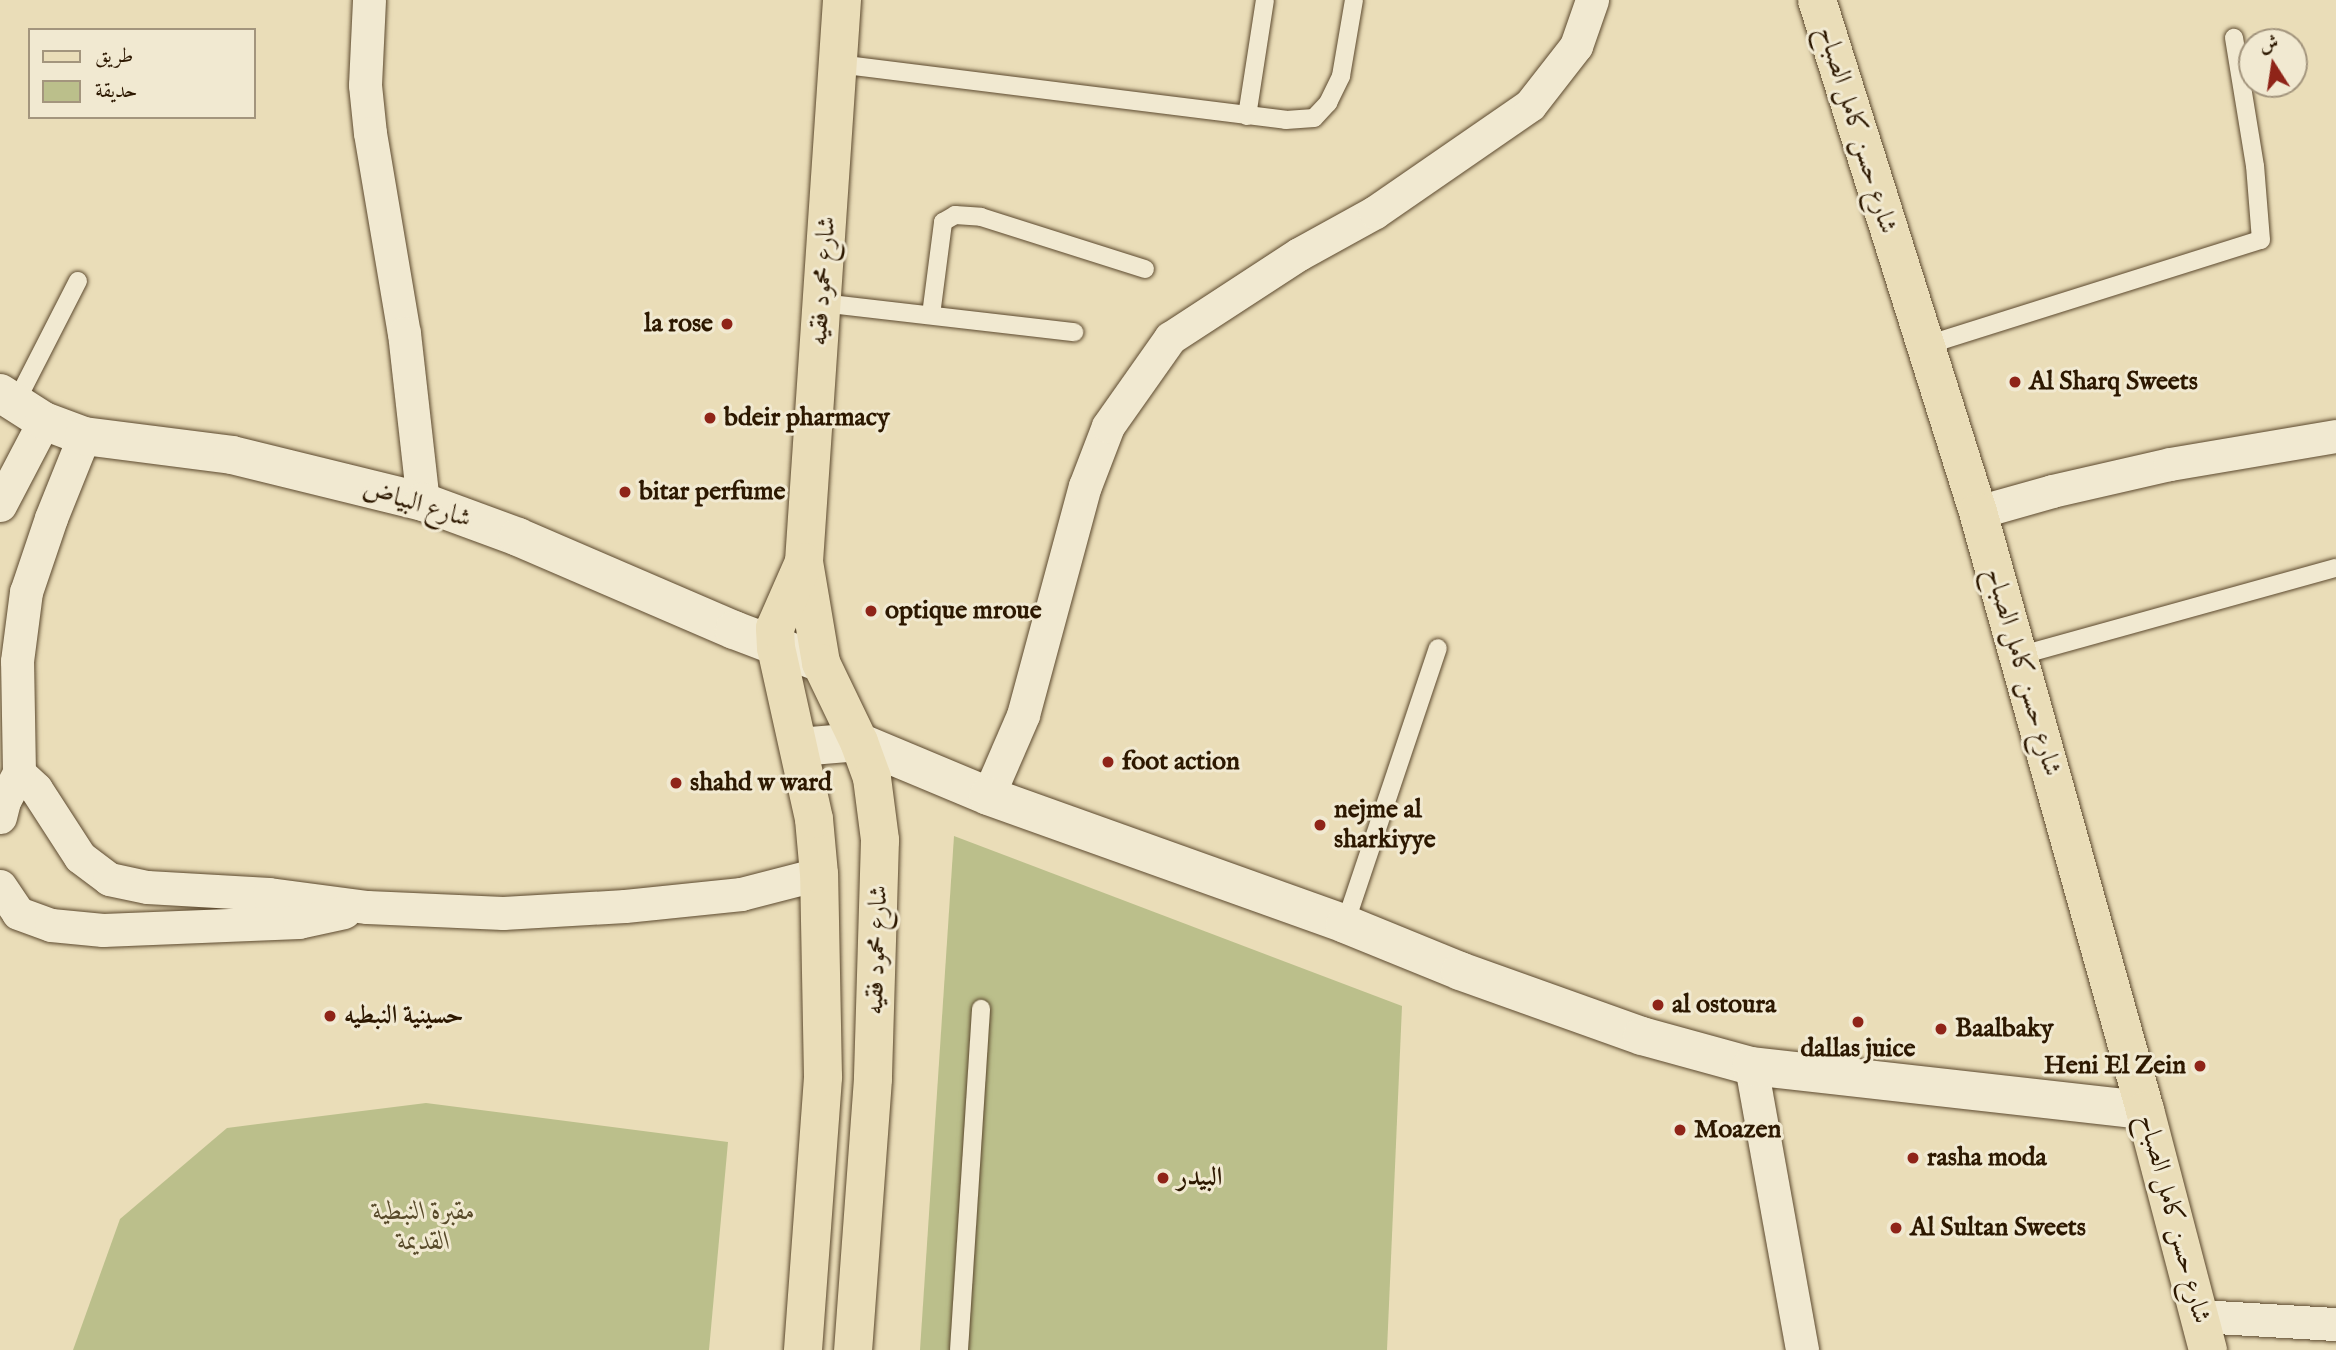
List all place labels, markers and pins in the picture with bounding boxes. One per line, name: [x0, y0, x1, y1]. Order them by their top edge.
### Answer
place label: la rose: [644, 308, 713, 340]
marker: la rose: [719, 316, 735, 332]
place label: Al Sharq Sweets: [2029, 366, 2198, 398]
marker: Al Sharq Sweets: [2007, 374, 2023, 390]
place label: bdeir pharmacy: [724, 402, 890, 434]
marker: bdeir pharmacy: [702, 410, 718, 426]
place label: bitar perfume: [639, 476, 785, 508]
marker: bitar perfume: [617, 484, 633, 500]
place label: optique mroue: [885, 595, 1042, 627]
marker: optique mroue: [863, 603, 879, 619]
place label: foot action: [1122, 746, 1240, 778]
marker: foot action: [1100, 754, 1116, 770]
place label: shahd w ward: [690, 767, 832, 799]
marker: shahd w ward: [668, 775, 684, 791]
place label: nejme al sharkiyye: [1334, 794, 1436, 856]
marker: nejme al sharkiyye: [1312, 817, 1328, 833]
place label: al ostoura: [1672, 989, 1776, 1021]
marker: al ostoura: [1650, 997, 1666, 1013]
place label: حسينية النبطيه: [344, 1000, 464, 1032]
marker: حسينية النبطيه: [322, 1008, 338, 1024]
place label: Baalbaky: [1955, 1013, 2054, 1045]
marker: dallas juice: [1850, 1014, 1866, 1030]
marker: Baalbaky: [1933, 1021, 1949, 1037]
place label: dallas juice: [1801, 1033, 1915, 1065]
place label: Heni El Zein: [2044, 1050, 2186, 1082]
marker: Heni El Zein: [2192, 1058, 2208, 1074]
place label: Moazen: [1694, 1114, 1781, 1146]
marker: Moazen: [1672, 1122, 1688, 1138]
place label: rasha moda: [1927, 1142, 2047, 1174]
marker: rasha moda: [1905, 1150, 1921, 1166]
place label: البيدر: [1177, 1162, 1222, 1194]
marker: البيدر: [1155, 1170, 1171, 1186]
place label: Al Sultan Sweets: [1910, 1212, 2086, 1244]
marker: Al Sultan Sweets: [1888, 1220, 1904, 1236]

